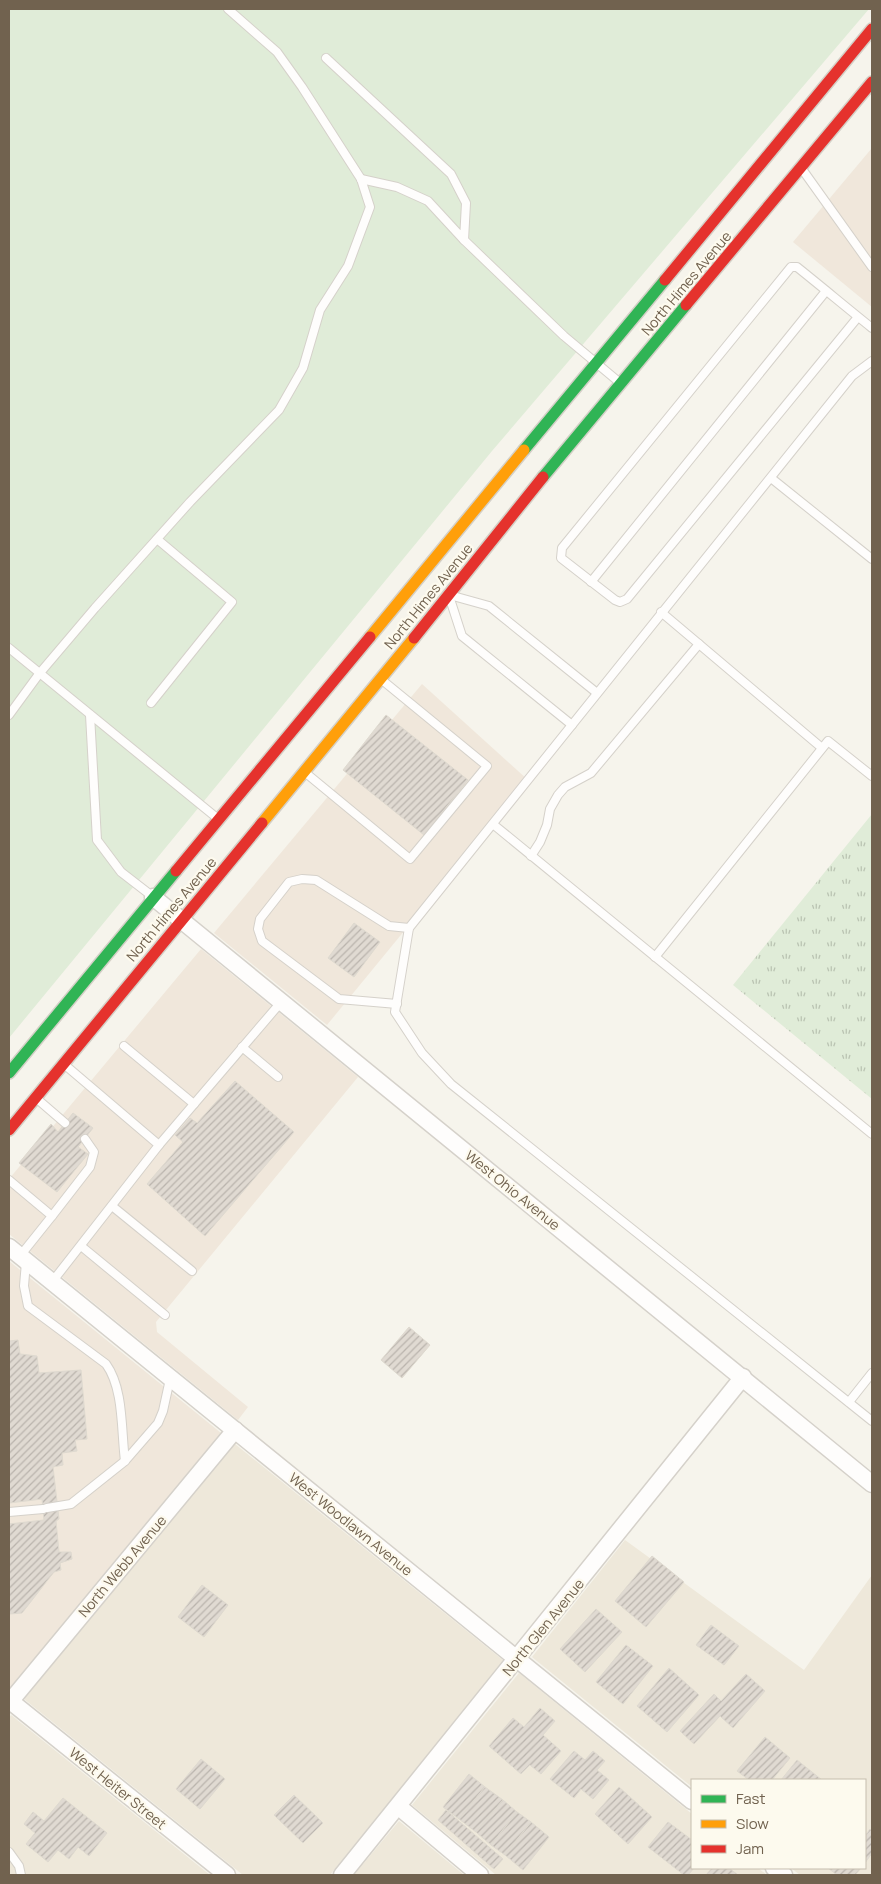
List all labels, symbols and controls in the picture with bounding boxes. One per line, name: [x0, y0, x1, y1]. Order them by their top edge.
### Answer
street label: North Himes Avenue: [637, 227, 735, 339]
street label: North Himes Avenue: [380, 539, 476, 653]
street label: North Himes Avenue: [122, 853, 220, 965]
street label: West Ohio Avenue: [462, 1146, 564, 1234]
street label: West Woodlawn Avenue: [285, 1468, 417, 1580]
street label: North Webb Avenue: [74, 1511, 170, 1621]
street label: North Glen Avenue: [498, 1574, 588, 1680]
street label: West Heiter Street: [66, 1743, 171, 1833]
legend: [691, 1779, 866, 1869]
text: Fast: [736, 1788, 765, 1809]
text: Slow: [736, 1813, 769, 1834]
text: Jam: [736, 1838, 764, 1859]

